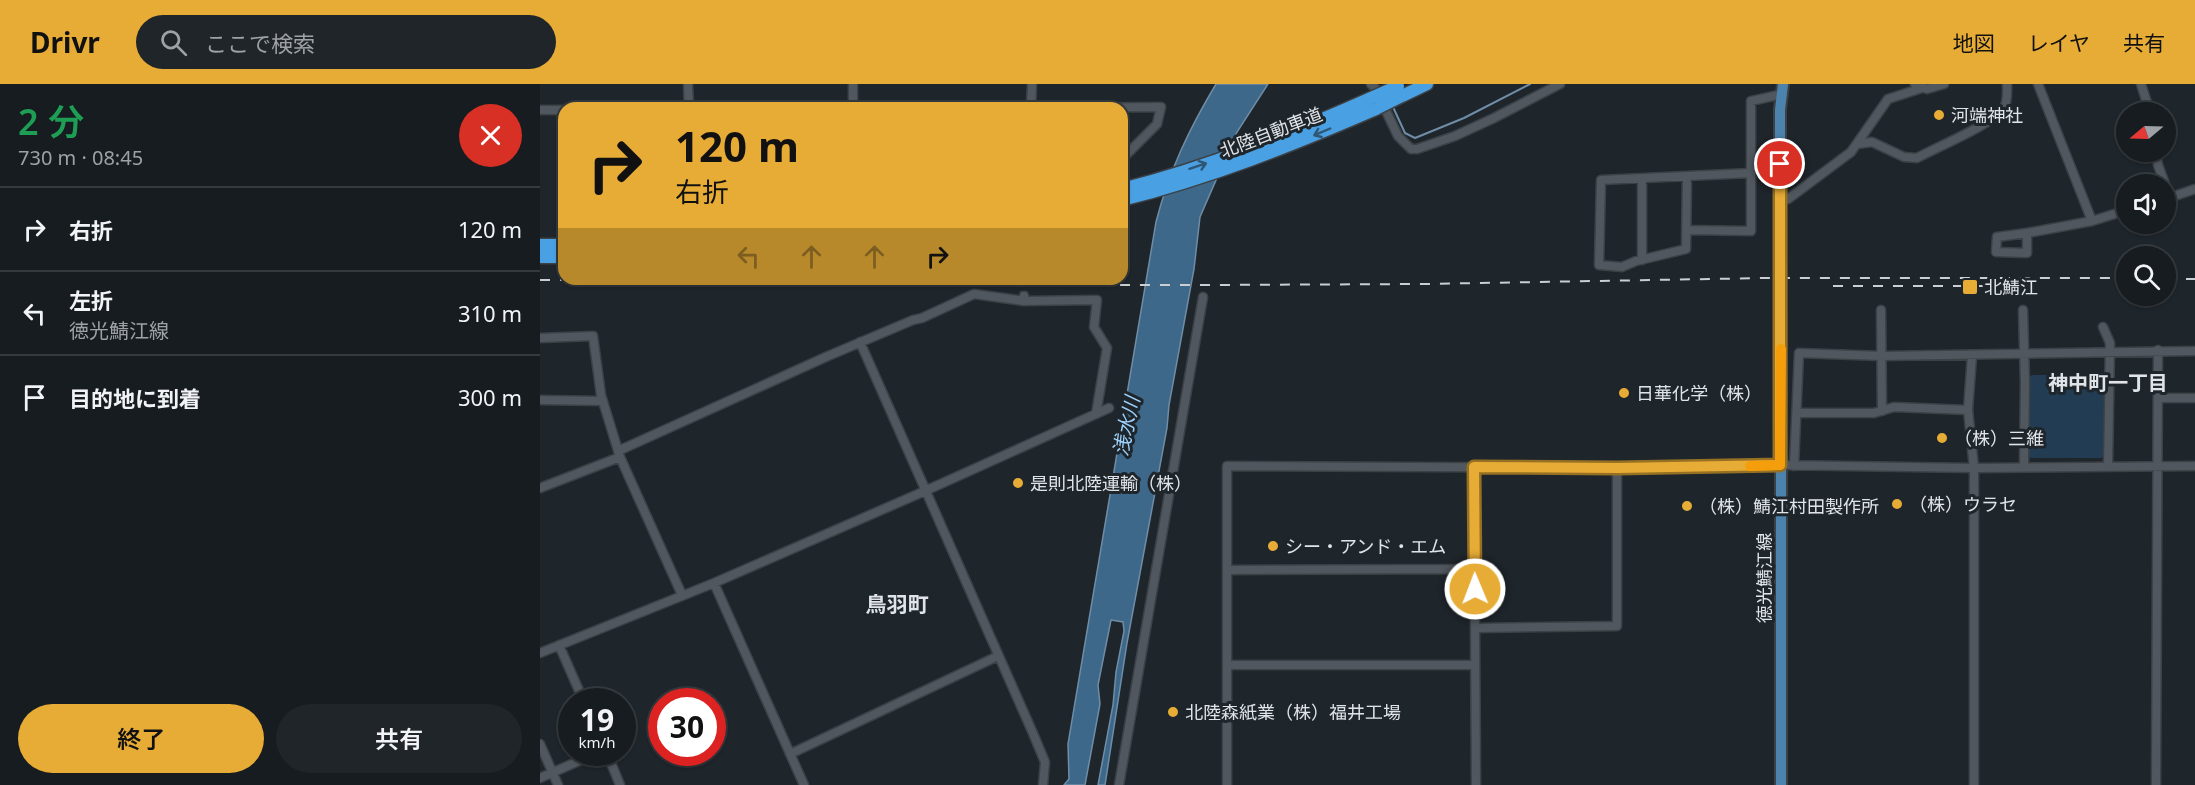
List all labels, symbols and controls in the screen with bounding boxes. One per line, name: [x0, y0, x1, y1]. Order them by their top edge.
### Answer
search box: [136, 15, 556, 69]
text: Drivr: [30, 23, 100, 61]
icon: search: [157, 26, 190, 59]
text: ここで検索: [205, 28, 315, 58]
text: 地図: [1953, 29, 1995, 57]
text: レイヤ: [2028, 29, 2090, 57]
text: 共有: [2123, 29, 2165, 57]
text: 2 分: [18, 97, 84, 146]
street label: 北陸自動車道: [1216, 101, 1326, 163]
north arrow: [2116, 102, 2176, 162]
map controls: [2116, 102, 2176, 306]
place label: 河端神社: [1951, 103, 2023, 127]
button: close: [459, 104, 522, 167]
marker: 河端神社: [1932, 108, 1946, 122]
text: 120 m: [675, 117, 799, 174]
icon: right: [576, 126, 654, 204]
one-way arrow: [1313, 127, 1332, 138]
pin: [1754, 138, 1805, 189]
text: 730 m · 08:45: [18, 144, 143, 171]
icon: arrive: [1763, 147, 1796, 180]
one-way arrow: [1188, 160, 1207, 171]
text: 右折: [675, 173, 729, 210]
button: sound: [2116, 174, 2176, 234]
icon: right: [18, 213, 51, 246]
text: 120 m: [458, 214, 522, 244]
text: 右折: [69, 215, 113, 245]
icon: left: [732, 240, 765, 273]
icon: ahead: [795, 240, 828, 273]
icon: ahead: [858, 240, 891, 273]
icon: right: [921, 240, 954, 273]
button: search: [2116, 246, 2176, 306]
place label: 北鯖江: [1984, 275, 2038, 299]
marker: 北鯖江: [1961, 278, 1979, 296]
text: 左折: [69, 285, 113, 315]
icon: left: [18, 297, 51, 330]
text: 310 m: [458, 298, 522, 328]
text: 徳光鯖江線: [69, 317, 169, 344]
district label: 神中町一丁目: [2048, 369, 2168, 396]
icon: arrive: [18, 381, 51, 414]
place label: 日華化学（株）: [1636, 381, 1762, 405]
text: 300 m: [458, 382, 522, 412]
text: 目的地に到着: [69, 383, 201, 413]
marker: 日華化学（株）: [1617, 386, 1631, 400]
water label: 浅水川: [1107, 392, 1146, 458]
place label: （株）三維: [1954, 426, 2044, 450]
marker: （株）三維: [1935, 431, 1949, 445]
place label: 是則北陸運輸（株）: [1030, 471, 1192, 495]
marker: 是則北陸運輸（株）: [1011, 476, 1025, 490]
place label: （株）ウラセ: [1909, 492, 2017, 516]
place label: （株）鯖江村田製作所: [1699, 494, 1879, 518]
marker: （株）ウラセ: [1890, 497, 1904, 511]
marker: （株）鯖江村田製作所: [1680, 499, 1694, 513]
street label: 徳光鯖江線: [1752, 533, 1776, 623]
place label: シー・アンド・エム: [1285, 534, 1446, 558]
marker: シー・アンド・エム: [1266, 539, 1280, 553]
position arrow: [1443, 557, 1507, 621]
district label: 鳥羽町: [866, 590, 929, 618]
speed limit sign: 30: [648, 688, 726, 766]
text: 19: [580, 699, 614, 740]
place label: 北陸森紙業（株）福井工場: [1185, 700, 1401, 724]
button: 終了: [18, 704, 264, 773]
button: 共有: [276, 704, 522, 773]
marker: 北陸森紙業（株）福井工場: [1166, 705, 1180, 719]
text: km/h: [579, 732, 615, 752]

